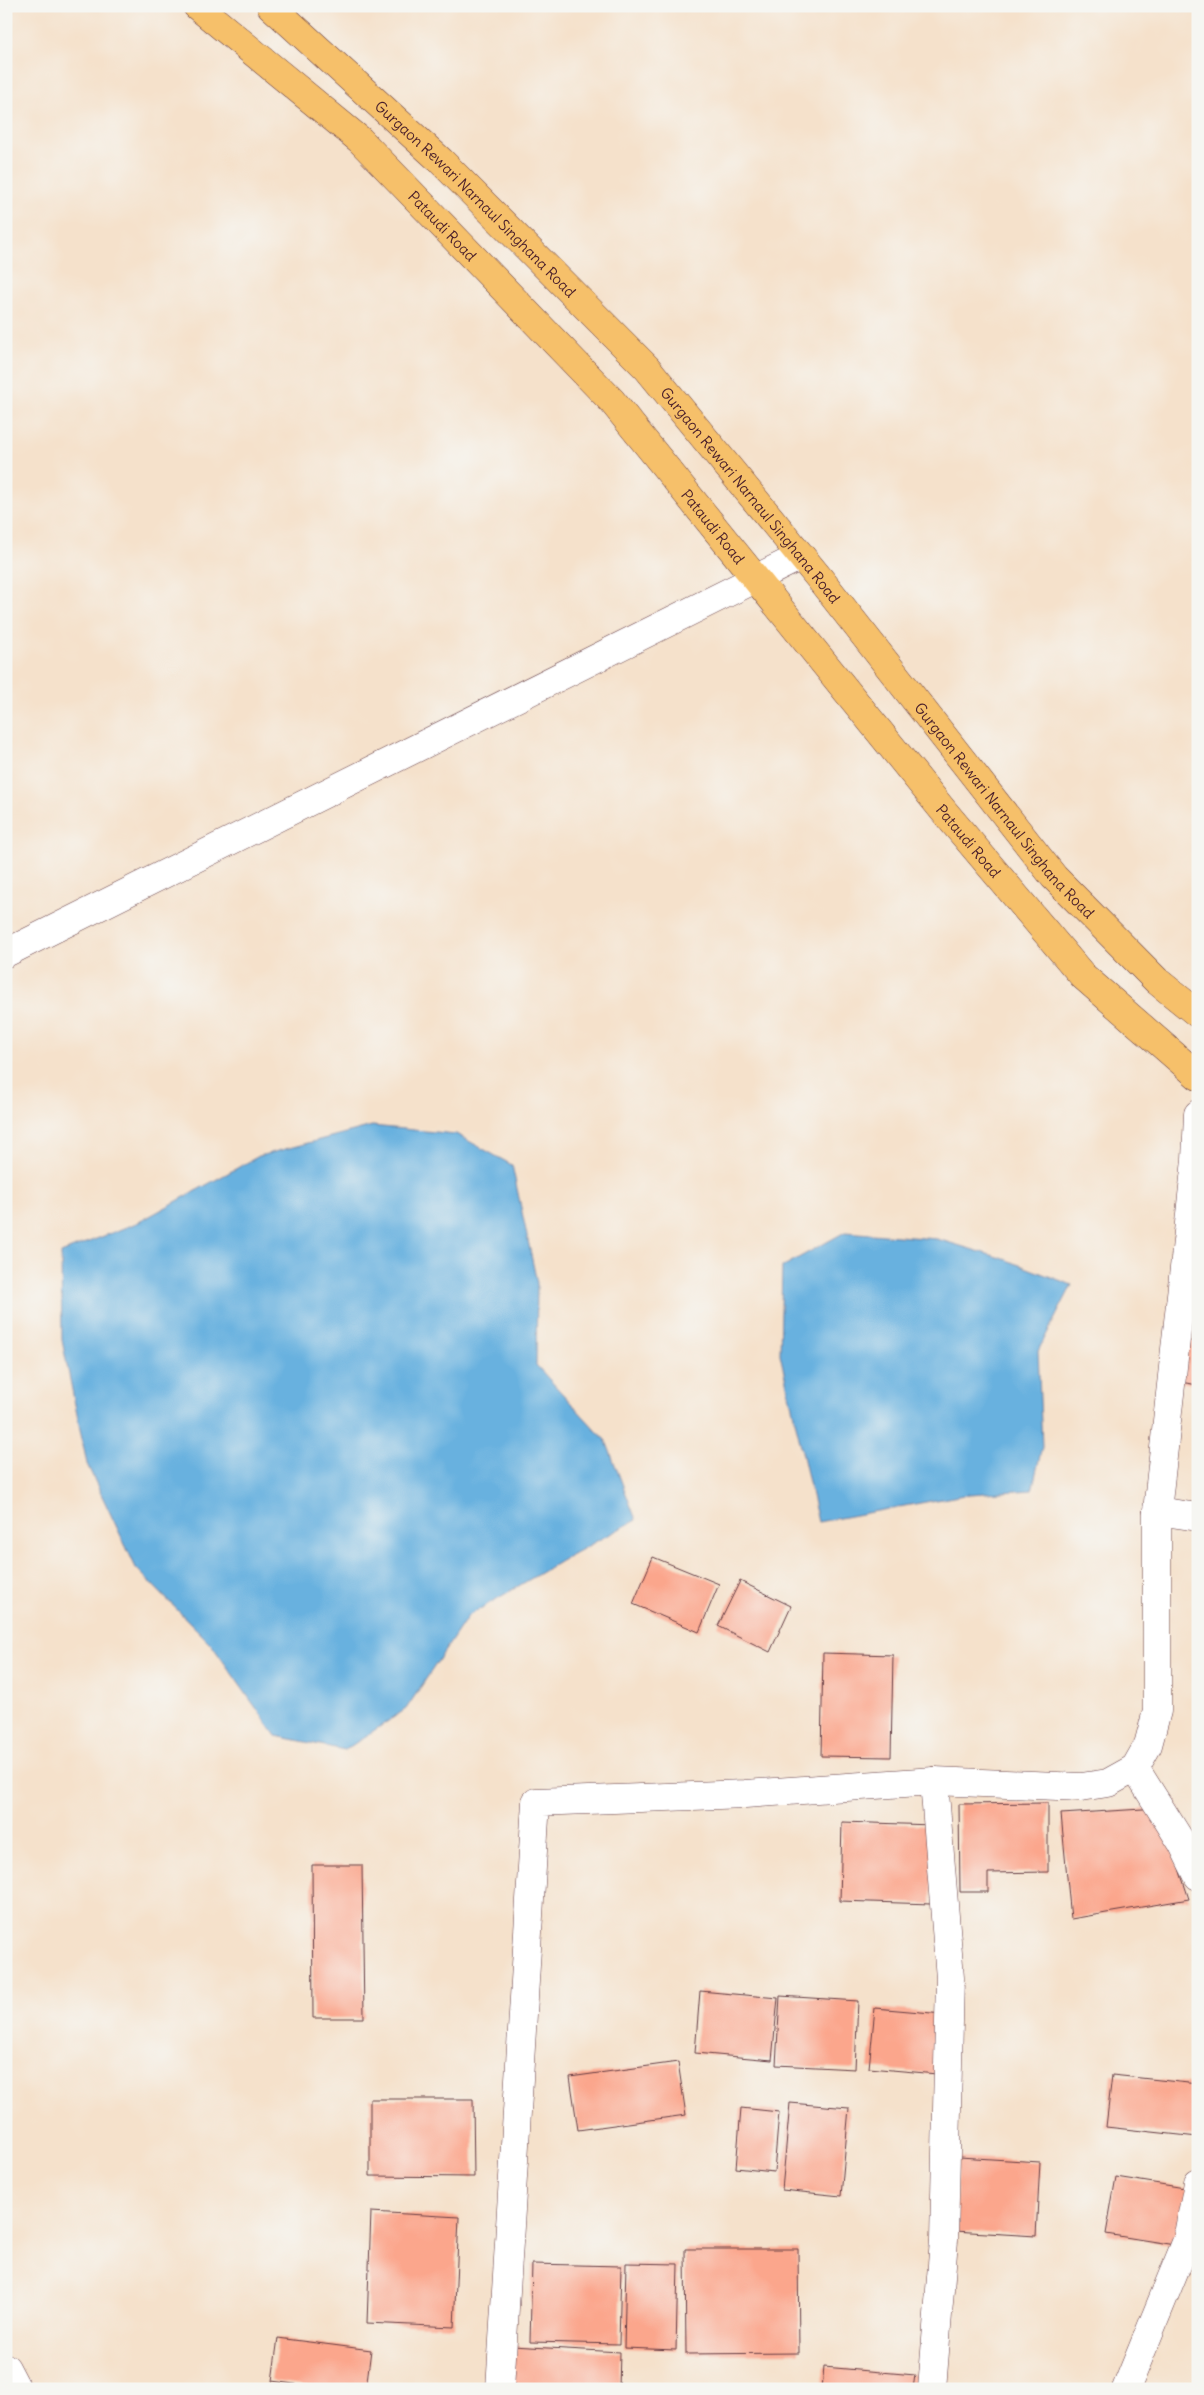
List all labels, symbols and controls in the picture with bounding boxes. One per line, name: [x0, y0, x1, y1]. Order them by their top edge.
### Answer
street label: Gurgaon Rewari Narnaul Singhana Road: [371, 96, 580, 301]
street label: Pataudi Road: [404, 186, 481, 265]
street label: Gurgaon Rewari Narnaul Singhana Road: [657, 383, 845, 607]
street label: Pataudi Road: [678, 485, 749, 568]
street label: Gurgaon Rewari Narnaul Singhana Road: [911, 698, 1099, 922]
street label: Pataudi Road: [932, 800, 1005, 881]

